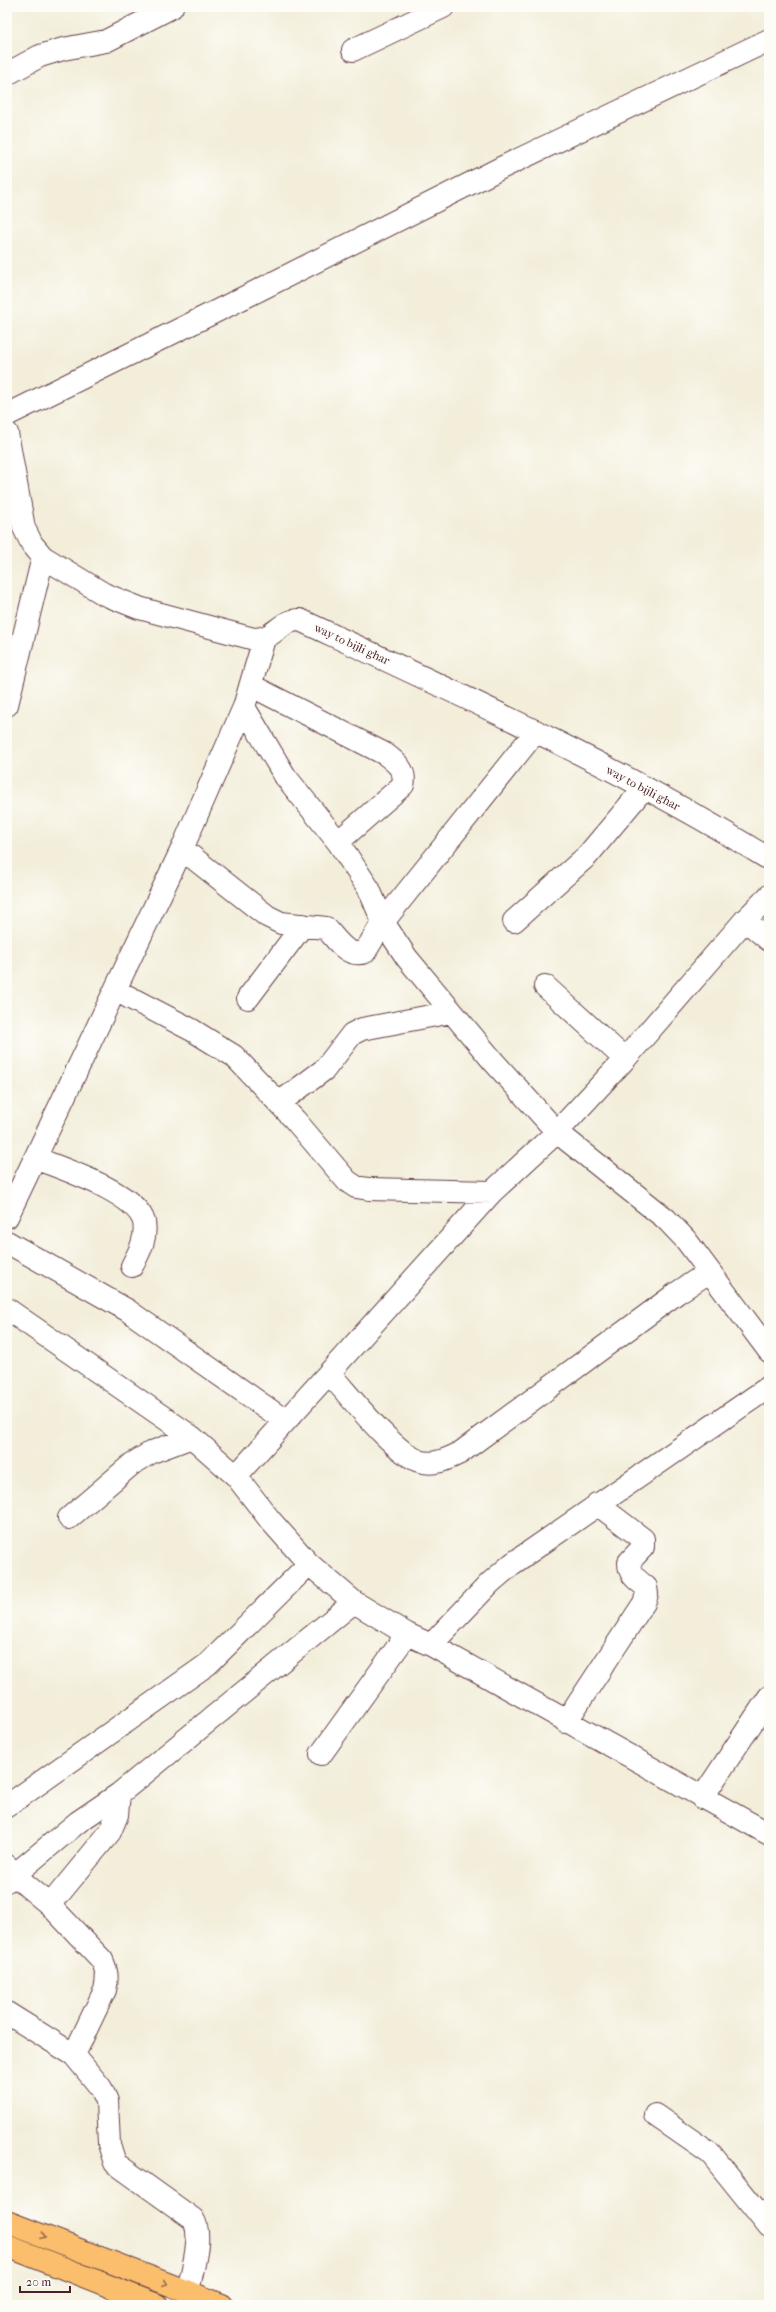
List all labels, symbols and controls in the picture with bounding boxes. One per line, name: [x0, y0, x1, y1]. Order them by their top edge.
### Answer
street label: way to bijli ghar: [311, 620, 393, 668]
street label: way to bijli ghar: [603, 762, 683, 814]
one-way arrow: [40, 2231, 47, 2239]
scale bar: [20, 2268, 70, 2294]
text: 20 m: [26, 2275, 51, 2289]
one-way arrow: [161, 2278, 168, 2286]

